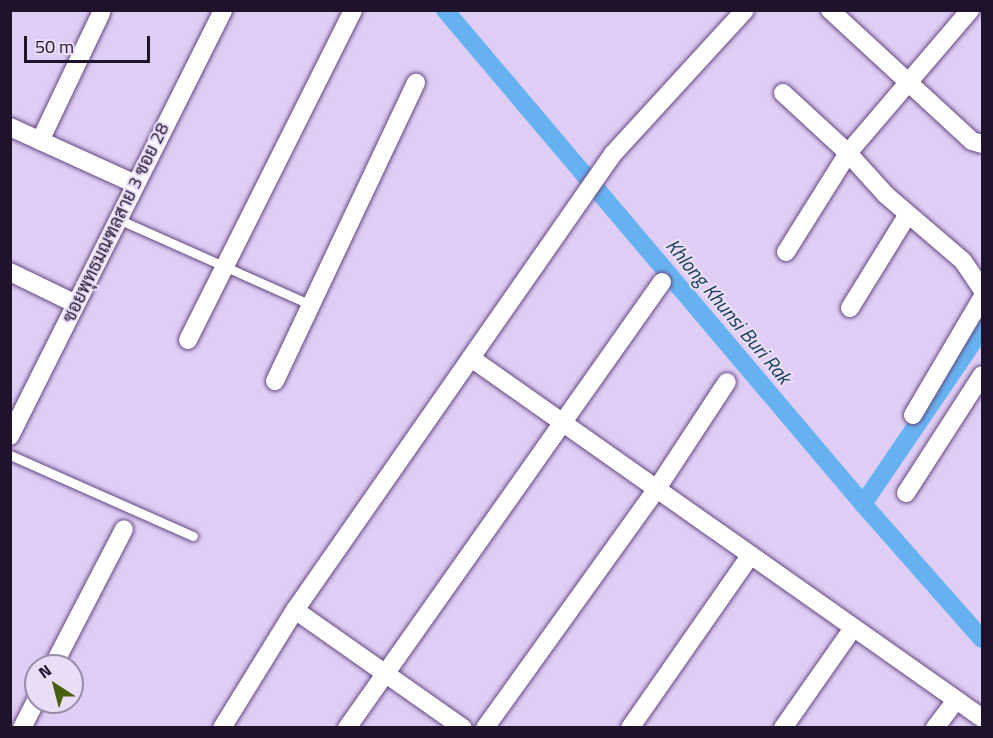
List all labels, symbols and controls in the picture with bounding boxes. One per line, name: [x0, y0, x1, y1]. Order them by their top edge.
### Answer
scale bar: [27, 24, 153, 62]
text: 50 m: [35, 33, 74, 60]
street label: ซอยพุทธมณฑลสาย 3 ซอย 28: [58, 120, 174, 326]
water label: Khlong Khunsi Buri Rak: [661, 234, 797, 388]
north arrow: [24, 654, 84, 714]
text: N: [33, 658, 56, 684]

